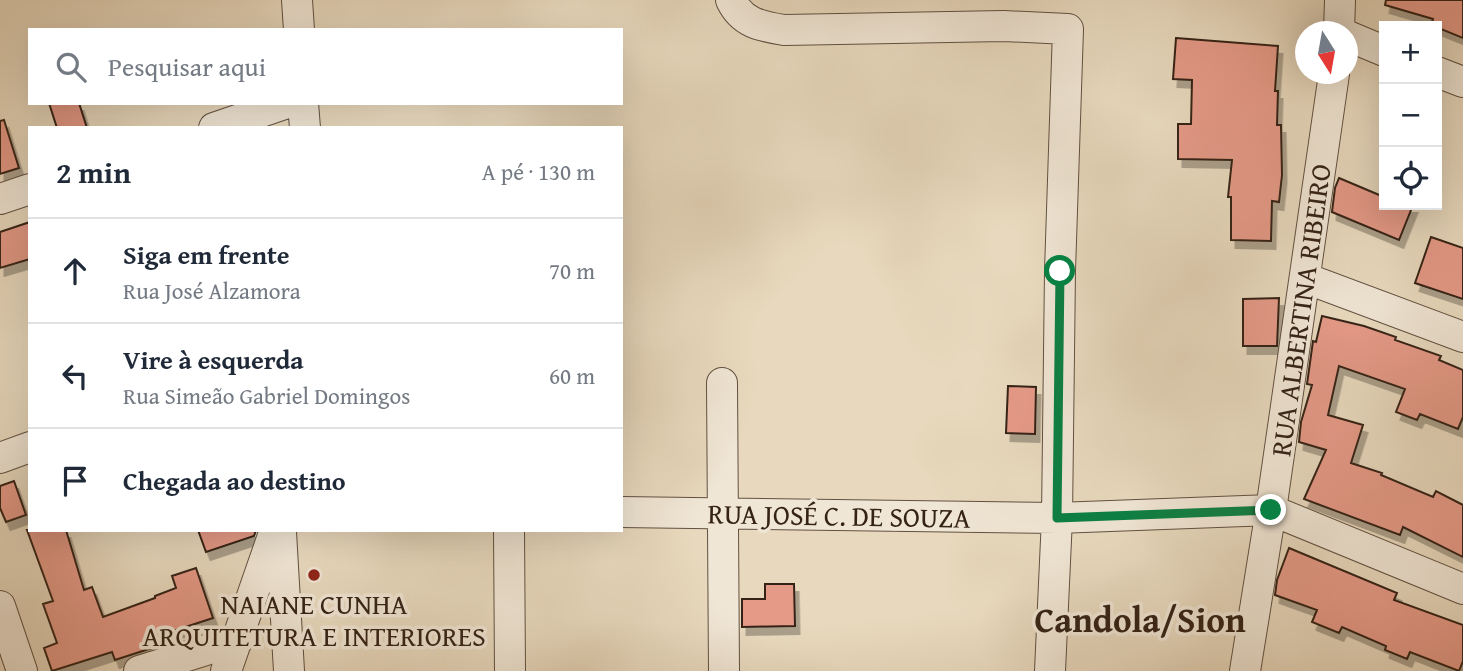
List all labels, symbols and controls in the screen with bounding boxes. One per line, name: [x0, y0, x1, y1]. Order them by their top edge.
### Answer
north arrow: [1295, 21, 1358, 84]
map controls: [1379, 21, 1442, 210]
button: +: [1379, 21, 1442, 84]
search box: [28, 28, 623, 105]
text: Pesquisar aqui: [108, 47, 266, 86]
icon: search: [52, 48, 90, 86]
button: −: [1379, 84, 1442, 147]
button: locate: [1379, 147, 1442, 210]
text: 2 min: [56, 150, 131, 194]
text: A pé · 130 m: [482, 155, 595, 188]
street label: RUA ALBERTINA RIBEIRO: [1259, 161, 1341, 459]
text: Siga em frente: [123, 235, 290, 274]
icon: ahead: [56, 252, 94, 290]
text: 70 m: [549, 254, 595, 287]
route start: [1044, 255, 1075, 286]
text: Rua José Alzamora: [123, 274, 301, 307]
text: Vire à esquerda: [123, 340, 304, 379]
icon: left: [56, 357, 94, 395]
text: 60 m: [549, 359, 595, 392]
text: Rua Simeão Gabriel Domingos: [123, 379, 410, 412]
text: Chegada ao destino: [123, 461, 346, 500]
icon: arrive: [56, 462, 94, 500]
street label: RUA JOSÉ C. DE SOUZA: [707, 492, 971, 538]
route end: [1255, 494, 1286, 525]
marker: NAIANE CUNHA ARQUITETURA E INTERIORES: [306, 567, 322, 583]
place label: NAIANE CUNHA ARQUITETURA E INTERIORES: [142, 583, 486, 656]
district label: Candola/Sion: [1034, 594, 1246, 645]

